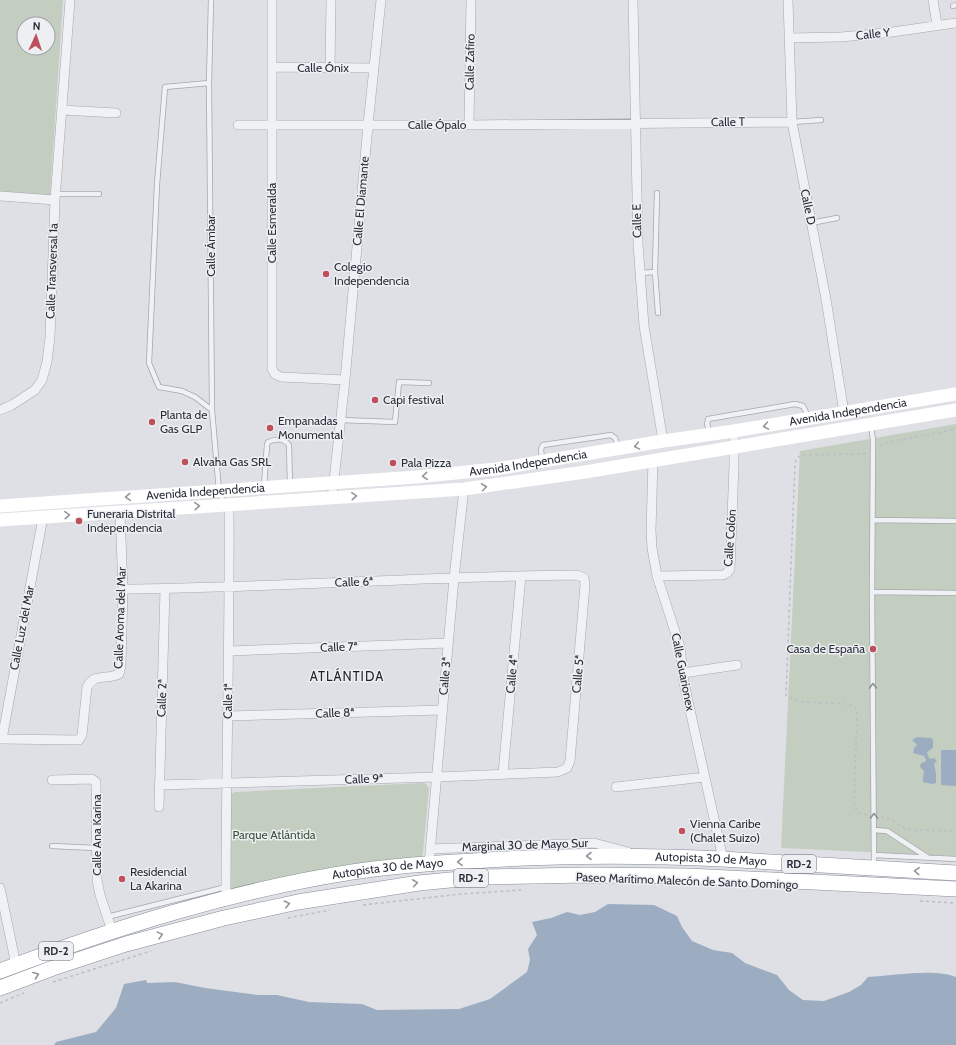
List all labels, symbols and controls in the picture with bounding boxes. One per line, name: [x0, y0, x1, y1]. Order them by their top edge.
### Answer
north arrow: [16, 16, 56, 56]
text: N: [32, 19, 41, 33]
street label: Calle Y: [855, 24, 891, 43]
street label: Calle Zafiro: [462, 33, 477, 90]
street label: Calle Ónix: [297, 60, 349, 75]
street label: Calle T: [711, 114, 746, 129]
street label: Calle Ópalo: [408, 117, 467, 132]
street label: Calle El Diamante: [349, 156, 372, 246]
street label: Calle Esmeralda: [264, 183, 279, 263]
street label: Calle D: [798, 188, 819, 226]
street label: Calle E: [629, 203, 644, 238]
street label: Calle Ámbar: [203, 215, 218, 277]
street label: Calle Transversal 1a: [42, 223, 61, 319]
place label: Colegio Independencia: [334, 259, 410, 288]
marker: Colegio Independencia: [321, 269, 331, 279]
place label: Capi festival: [383, 392, 444, 407]
street label: Avenida Independencia: [788, 394, 908, 429]
marker: Capi festival: [370, 395, 380, 405]
place label: Planta de Gas GLP: [160, 407, 207, 436]
place label: Empanadas Monumental: [278, 413, 343, 442]
marker: Planta de Gas GLP: [147, 417, 157, 427]
one-way arrow: [763, 421, 769, 429]
marker: Empanadas Monumental: [265, 423, 275, 433]
one-way arrow: [634, 441, 640, 449]
street label: Avenida Independencia: [469, 446, 588, 479]
place label: Alvaha Gas SRL: [193, 454, 271, 469]
place label: Pala Pizza: [401, 455, 451, 470]
marker: Alvaha Gas SRL: [180, 457, 190, 467]
marker: Pala Pizza: [388, 458, 398, 468]
one-way arrow: [422, 471, 429, 480]
street label: Avenida Independencia: [146, 480, 265, 503]
one-way arrow: [481, 483, 487, 492]
one-way arrow: [351, 492, 357, 501]
one-way arrow: [125, 493, 131, 502]
one-way arrow: [194, 502, 200, 511]
place label: Funeraria Distrital Independencia: [87, 506, 176, 535]
street label: Calle Colón: [720, 508, 739, 567]
one-way arrow: [64, 511, 70, 520]
marker: Funeraria Distrital Independencia: [74, 516, 84, 526]
street label: Calle Aroma del Mar: [110, 567, 129, 669]
street label: Calle 6ª: [334, 573, 374, 590]
street label: Calle Luz del Mar: [6, 584, 37, 671]
street label: Calle Guarionex: [669, 632, 698, 712]
street label: Calle 7ª: [320, 638, 358, 655]
place label: Casa de España: [786, 641, 865, 656]
marker: Casa de España: [868, 644, 878, 654]
street label: Calle 4ª: [502, 654, 521, 694]
street label: Calle 5ª: [568, 654, 587, 694]
street label: Calle 3ª: [435, 656, 454, 696]
district label: ATLÁNTIDA: [310, 667, 384, 684]
street label: Calle 2ª: [153, 679, 170, 717]
street label: Calle 1ª: [220, 683, 235, 719]
one-way arrow: [869, 683, 877, 689]
street label: Calle 8ª: [315, 704, 355, 721]
street label: Calle 9ª: [344, 770, 384, 787]
street label: Calle Ana Karina: [89, 794, 104, 876]
one-way arrow: [870, 813, 878, 819]
place label: Vienna Caribe (Chalet Suizo): [690, 816, 761, 845]
marker: Vienna Caribe (Chalet Suizo): [677, 826, 687, 836]
park label: Parque Atlántida: [232, 827, 316, 842]
street label: Marginal 30 de Mayo Sur: [462, 835, 589, 854]
street label: Autopista 30 de Mayo: [655, 849, 768, 869]
one-way arrow: [586, 852, 592, 860]
street label: Autopista 30 de Mayo: [331, 855, 444, 882]
road number: RD-2: [782, 855, 816, 873]
one-way arrow: [457, 857, 463, 866]
place label: Residencial La Akarina: [130, 864, 187, 893]
one-way arrow: [914, 867, 920, 876]
road number: RD-2: [454, 869, 488, 887]
street label: Paseo Marítimo Malecón de Santo Domingo: [576, 869, 799, 892]
marker: Residencial La Akarina: [117, 874, 127, 884]
one-way arrow: [412, 879, 418, 888]
one-way arrow: [283, 901, 290, 909]
one-way arrow: [156, 931, 163, 940]
road number: RD-2: [39, 942, 73, 960]
one-way arrow: [33, 971, 40, 979]

